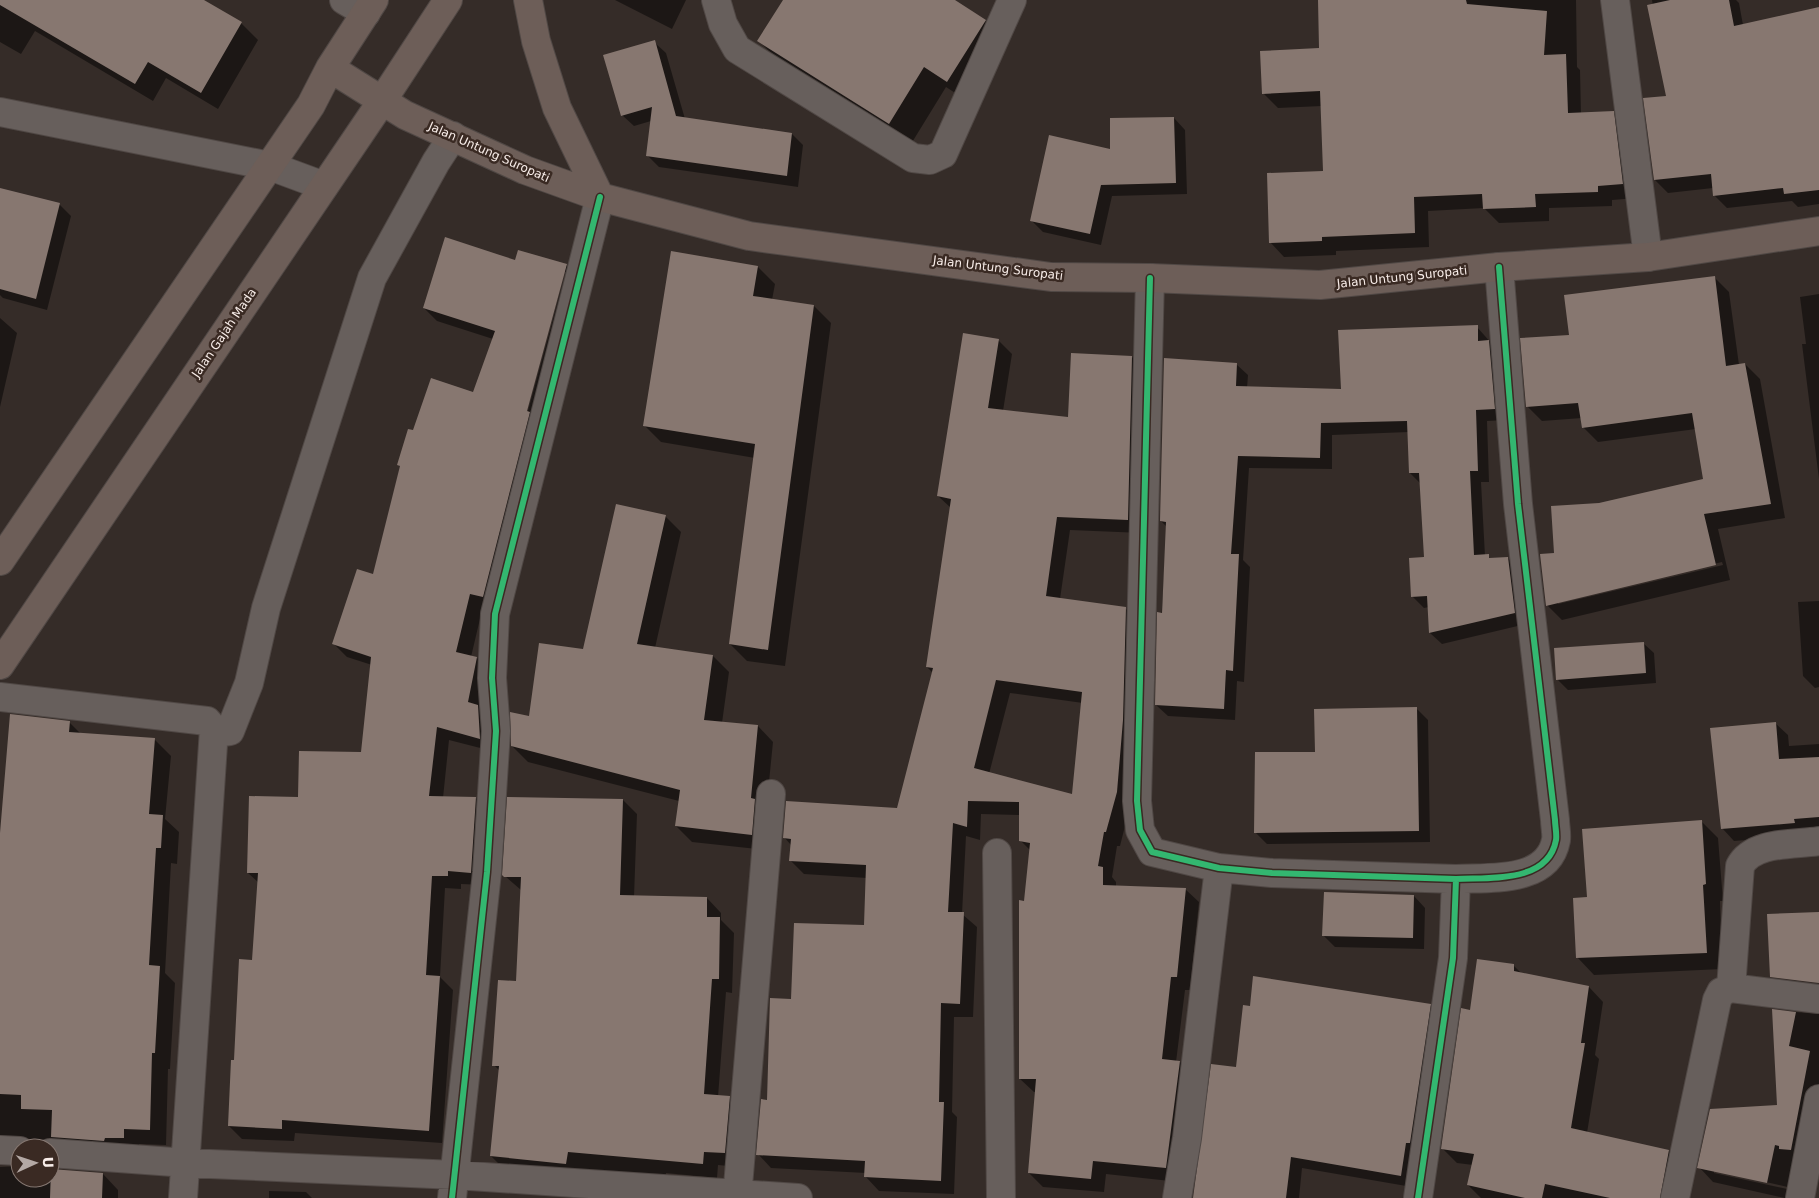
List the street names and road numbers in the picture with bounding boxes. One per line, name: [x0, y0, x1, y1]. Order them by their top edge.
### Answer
street label: Jalan Untung Suropati: [425, 119, 552, 185]
street label: Jalan Untung Suropati: [931, 253, 1064, 283]
street label: Jalan Untung Suropati: [1335, 263, 1468, 291]
street label: Jalan Gajah Mada: [188, 286, 259, 381]

